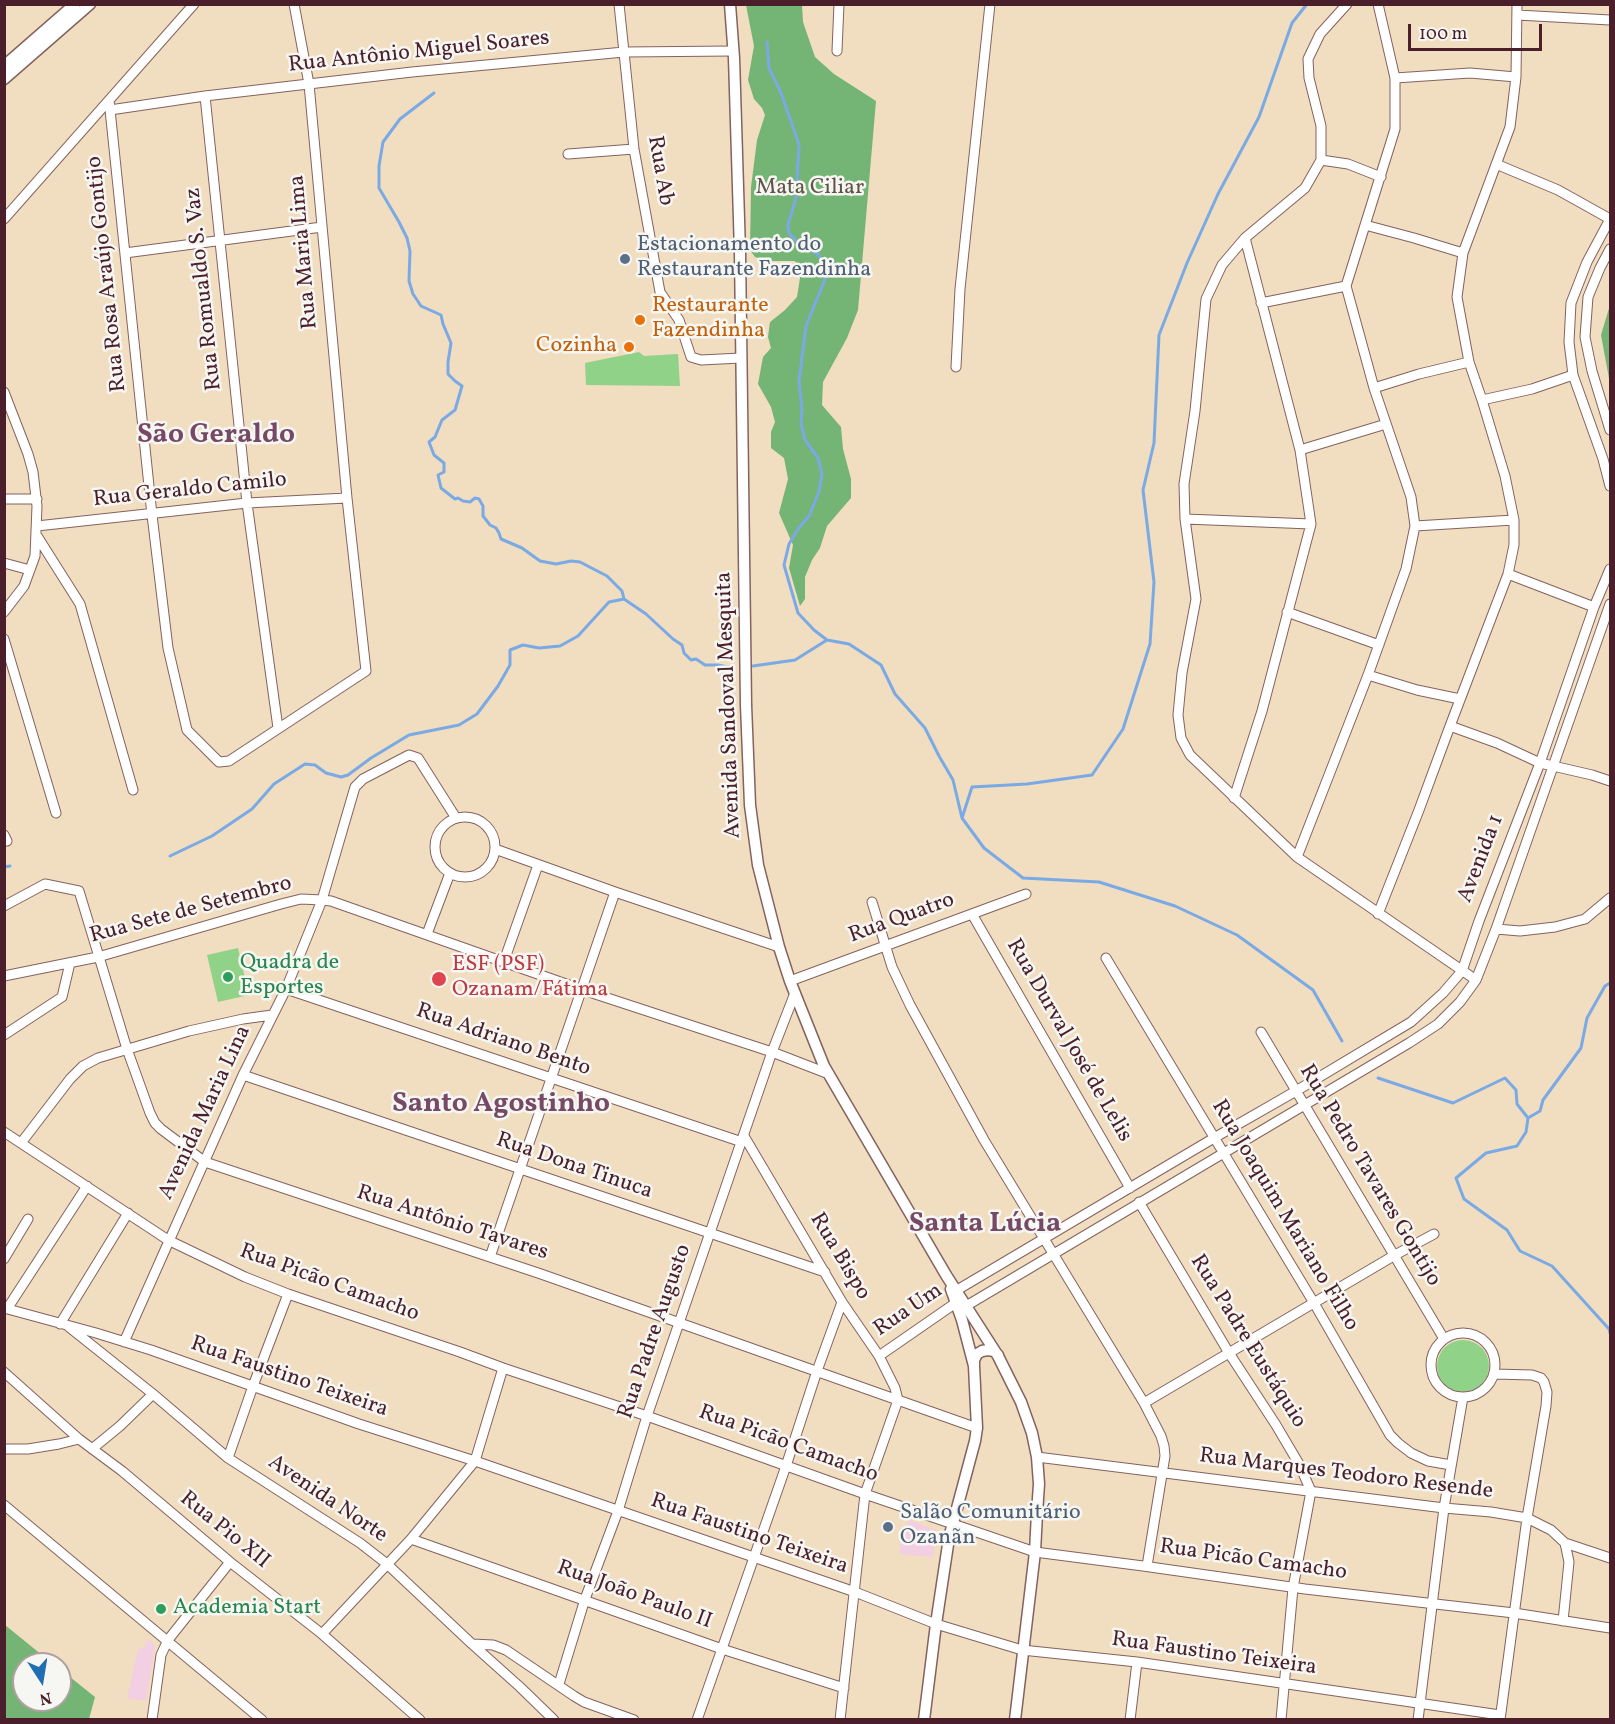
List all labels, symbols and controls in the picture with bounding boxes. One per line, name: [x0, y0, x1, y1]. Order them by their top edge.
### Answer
scale bar: [1411, 12, 1544, 50]
text: 100 m: [1419, 22, 1468, 47]
street label: Rua Antônio Miguel Soares: [287, 26, 551, 80]
street label: Rua Ab: [640, 134, 678, 208]
street label: Rua Rosa Araújo Gontijo: [82, 155, 134, 393]
street label: Rua Maria Lima: [285, 174, 325, 330]
park label: Mata Ciliar: [756, 176, 864, 202]
street label: Rua Romualdo S. Vaz: [181, 186, 229, 392]
place label: Estacionamento do Restaurante Fazendinha: [637, 233, 871, 284]
marker: Estacionamento do Restaurante Fazendinha: [618, 252, 632, 266]
place label: Restaurante Fazendinha: [652, 294, 769, 346]
marker: Restaurante Fazendinha: [633, 313, 647, 327]
place label: Cozinha: [536, 334, 617, 360]
marker: Cozinha: [622, 340, 636, 354]
district label: São Geraldo: [137, 420, 295, 454]
street label: Rua Geraldo Camilo: [92, 468, 288, 514]
street label: Avenida Sandoval Mesquita: [712, 571, 748, 839]
street label: Avenida 1: [1453, 811, 1511, 907]
street label: Rua Sete de Setembro: [87, 871, 295, 951]
street label: Rua Quatro: [846, 888, 958, 950]
street label: Rua Durval José de Lelis: [999, 935, 1137, 1147]
place label: Quadra de Esportes: [240, 951, 339, 1002]
place label: ESF (PSF) Ozanam/Fátima: [452, 953, 608, 1004]
marker: Quadra de Esportes: [221, 970, 235, 984]
marker: ESF (PSF) Ozanam/Fátima: [430, 970, 448, 988]
street label: Rua Adriano Bento: [412, 999, 594, 1083]
street label: Avenida Maria Lina: [154, 1022, 258, 1204]
street label: Rua Pedro Tavares Gontijo: [1292, 1060, 1446, 1292]
district label: Santo Agostinho: [392, 1089, 610, 1123]
street label: Rua Joaquim Mariano Filho: [1204, 1096, 1364, 1336]
street label: Rua Dona Tinuca: [492, 1128, 656, 1206]
street label: Rua Antônio Tavares: [353, 1181, 551, 1267]
street label: Rua Bispo: [803, 1209, 875, 1305]
district label: Santa Lúcia: [909, 1209, 1061, 1243]
street label: Rua Picão Camacho: [236, 1239, 422, 1329]
street label: Rua Padre Augusto: [614, 1241, 698, 1423]
street label: Rua Padre Eustáquio: [1183, 1250, 1311, 1434]
street label: Rua Um: [870, 1278, 948, 1344]
street label: Rua Faustino Teixeira: [187, 1332, 391, 1424]
street label: Rua Picão Camacho: [695, 1400, 881, 1490]
street label: Rua Marques Teodoro Resende: [1198, 1444, 1494, 1506]
street label: Avenida Norte: [262, 1450, 392, 1550]
street label: Rua Pio XII: [174, 1487, 274, 1575]
street label: Rua Faustino Teixeira: [647, 1489, 851, 1581]
place label: Salão Comunitário Ozanãn: [900, 1501, 1081, 1552]
marker: Salão Comunitário Ozanãn: [881, 1520, 895, 1534]
street label: Rua Picão Camacho: [1158, 1535, 1348, 1587]
street label: Rua João Paulo II: [553, 1556, 715, 1636]
place label: Academia Start: [173, 1596, 321, 1622]
marker: Academia Start: [154, 1602, 168, 1616]
street label: Rua Faustino Teixeira: [1110, 1628, 1318, 1682]
north arrow: [12, 1652, 72, 1712]
text: N: [37, 1686, 53, 1710]

